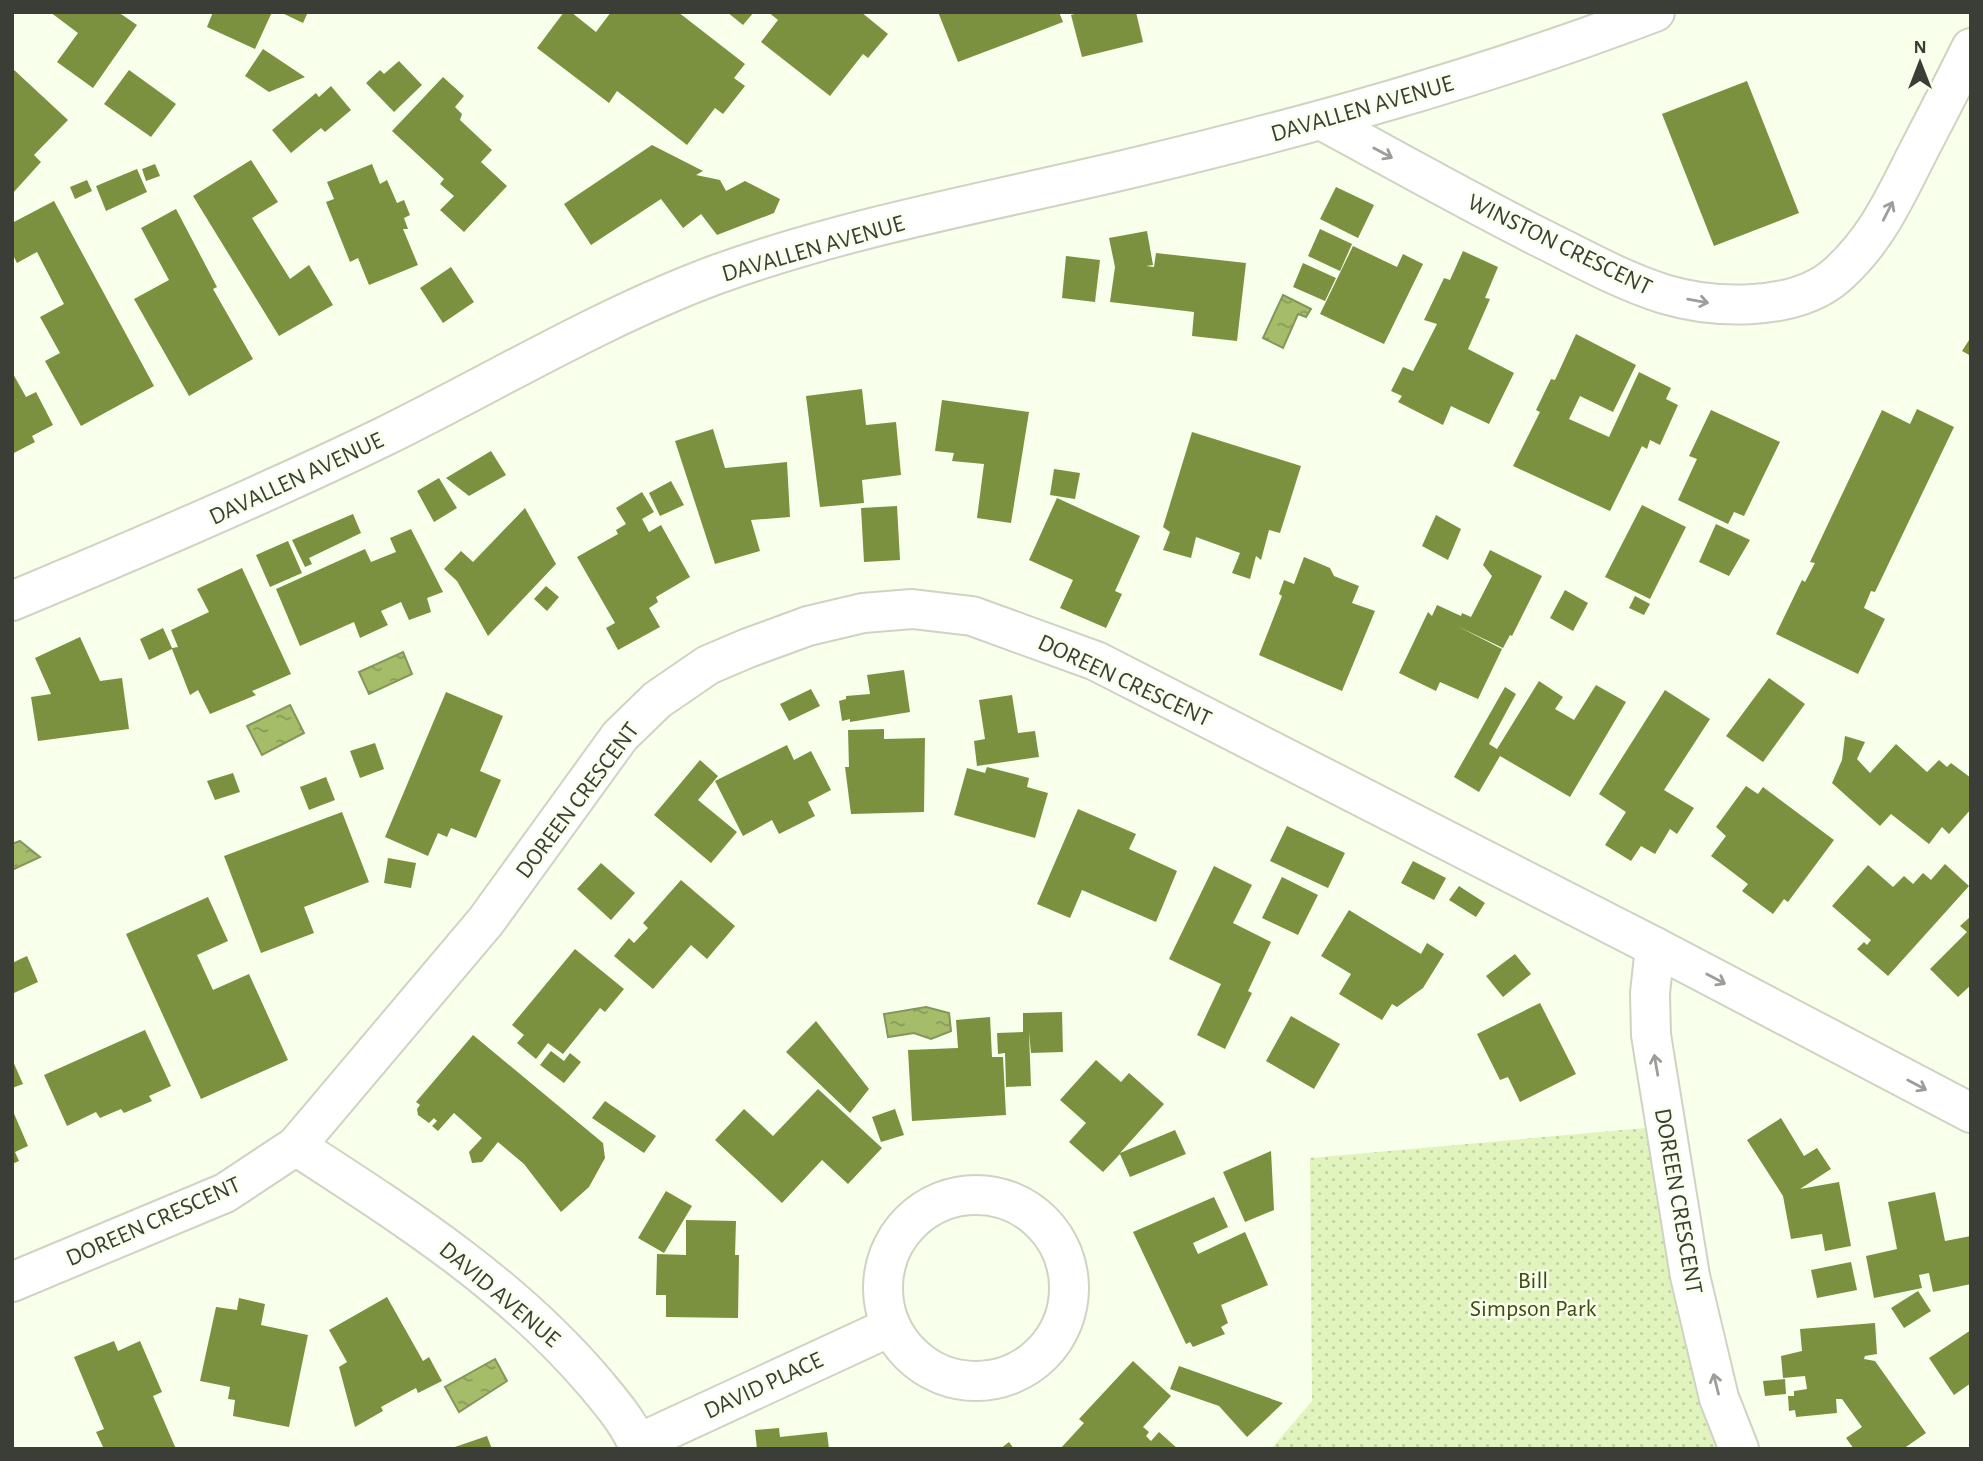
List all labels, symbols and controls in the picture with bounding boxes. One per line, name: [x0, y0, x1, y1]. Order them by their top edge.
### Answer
north arrow: [1885, 28, 1955, 98]
text: N: [1913, 38, 1927, 57]
street label: DAVALLEN AVENUE: [1268, 71, 1457, 147]
one-way arrow: [1372, 147, 1392, 161]
street label: WINSTON CRESCENT: [1463, 190, 1656, 300]
one-way arrow: [1882, 201, 1896, 222]
street label: DAVALLEN AVENUE: [719, 211, 908, 287]
one-way arrow: [1687, 295, 1709, 308]
street label: DAVALLEN AVENUE: [206, 428, 387, 530]
street label: DOREEN CRESCENT: [1034, 630, 1215, 732]
street label: DOREEN CRESCENT: [512, 718, 644, 883]
one-way arrow: [1705, 973, 1726, 986]
one-way arrow: [1649, 1054, 1662, 1077]
one-way arrow: [1906, 1079, 1927, 1092]
street label: DOREEN CRESCENT: [1650, 1106, 1706, 1296]
street label: DOREEN CRESCENT: [63, 1173, 244, 1271]
street label: DAVID AVENUE: [434, 1238, 565, 1352]
park label: Bill Simpson Park: [1470, 1269, 1596, 1321]
street label: DAVID PLACE: [700, 1348, 827, 1424]
one-way arrow: [1709, 1374, 1722, 1396]

